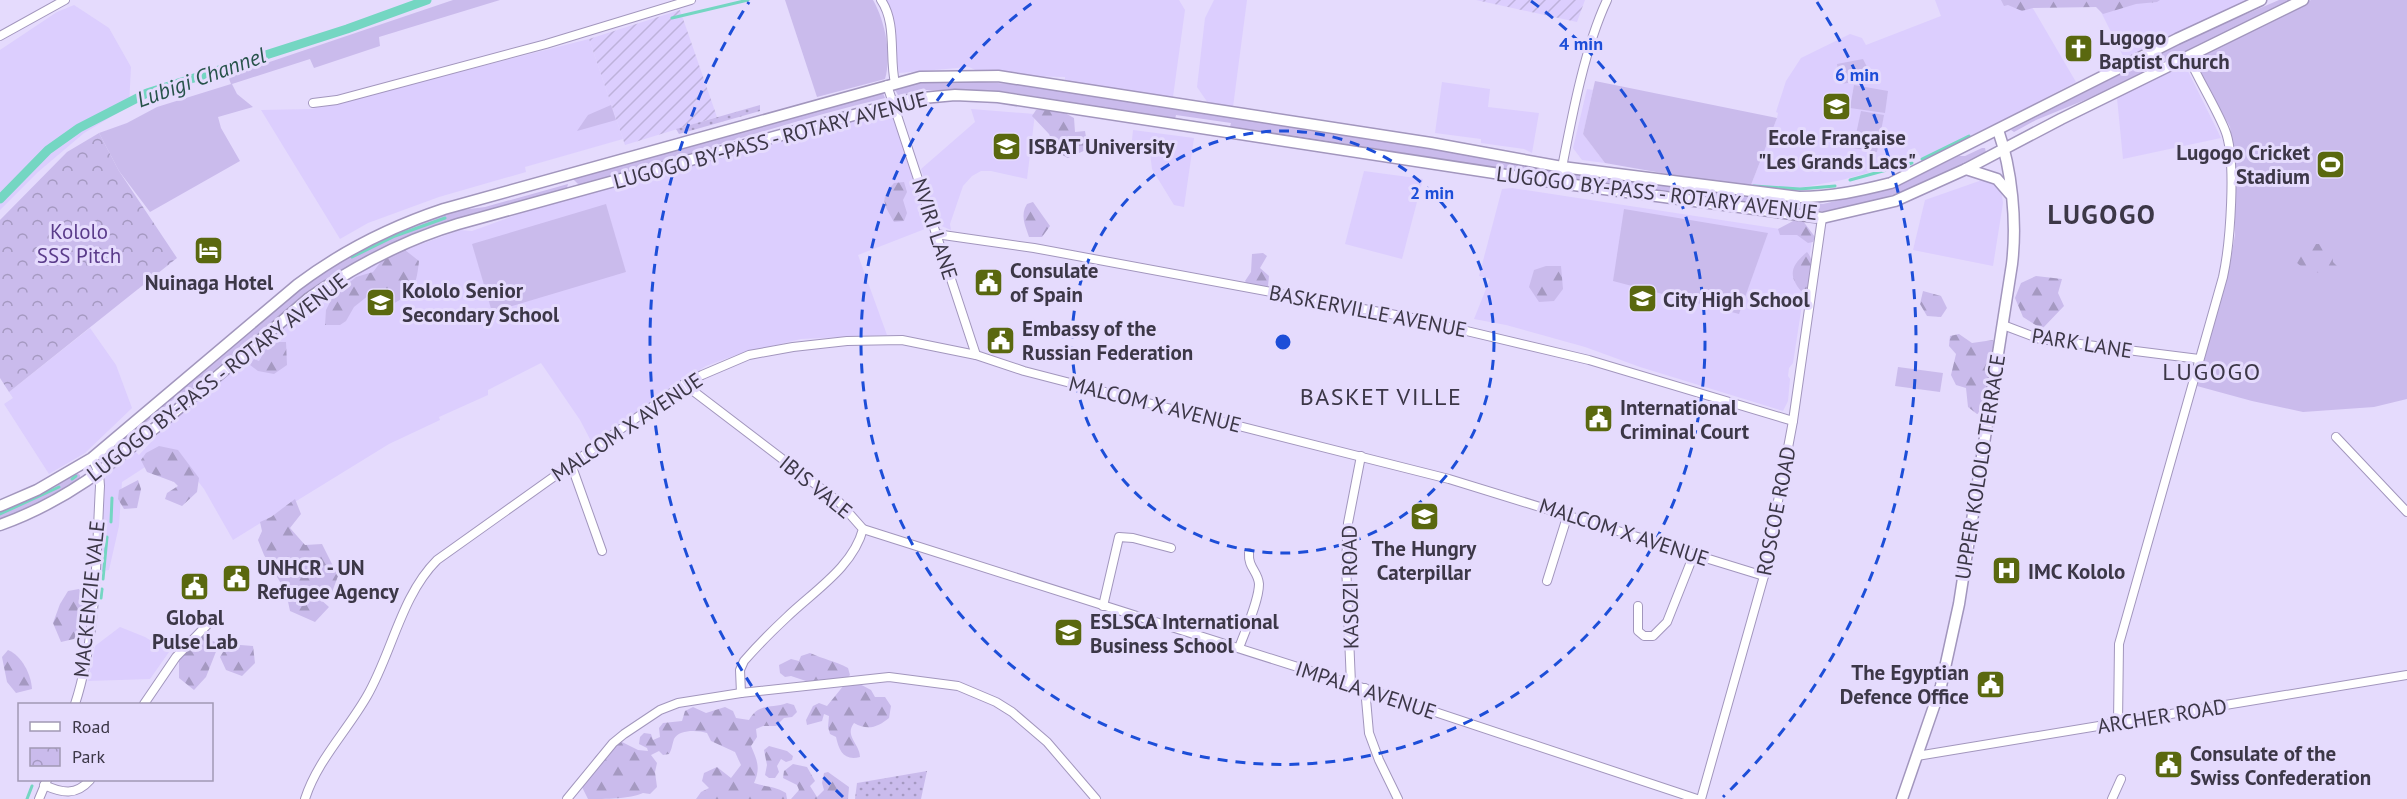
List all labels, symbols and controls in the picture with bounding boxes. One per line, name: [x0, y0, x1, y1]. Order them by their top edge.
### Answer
place label: Lugogo Baptist Church: [2099, 24, 2230, 75]
text: 4 min: [1559, 32, 1603, 55]
church icon: Lugogo Baptist Church: [2062, 33, 2094, 65]
water label: Lubigi Channel: [133, 41, 269, 113]
text: 6 min: [1835, 63, 1879, 86]
street label: LUGOGO BY-PASS - ROTARY AVENUE: [610, 85, 930, 195]
school or university icon: Ecole Française "Les Grands Lacs": [1821, 90, 1853, 122]
place label: Ecole Française "Les Grands Lacs": [1758, 124, 1916, 175]
school or university icon: ISBAT University: [991, 130, 1023, 162]
place label: ISBAT University: [1028, 133, 1176, 160]
place label: Lugogo Cricket Stadium: [2176, 139, 2311, 190]
sports icon: Lugogo Cricket Stadium: [2315, 148, 2347, 180]
street label: LUGOGO BY-PASS - ROTARY AVENUE: [1495, 160, 1819, 226]
street label: NVIRI LANE: [906, 175, 964, 283]
text: 2 min: [1410, 181, 1454, 204]
district label: LUGOGO: [2048, 197, 2156, 231]
park label: Kololo SSS Pitch: [37, 218, 121, 269]
hotel icon: Nuinaga Hotel: [193, 235, 225, 267]
place label: Consulate of Spain: [1010, 257, 1098, 308]
public building icon: Consulate of Spain: [973, 266, 1005, 298]
street label: LUGOGO BY-PASS - ROTARY AVENUE: [81, 267, 353, 487]
place label: Nuinaga Hotel: [145, 269, 274, 296]
place label: Kololo Senior Secondary School: [402, 277, 560, 328]
street label: BASKERVILLE AVENUE: [1267, 279, 1469, 343]
school or university icon: City High School: [1626, 283, 1658, 315]
school or university icon: Kololo Senior Secondary School: [365, 286, 397, 318]
place label: City High School: [1663, 286, 1810, 313]
place label: Embassy of the Russian Federation: [1022, 315, 1193, 366]
street label: PARK LANE: [2030, 322, 2134, 364]
public building icon: Embassy of the Russian Federation: [985, 324, 1017, 356]
centre of rings: [1273, 332, 1293, 352]
street label: UPPER KOLOLO TERRACE: [1949, 352, 2011, 582]
district label: LUGOGO: [2162, 356, 2262, 387]
street label: MALCOM X AVENUE: [546, 366, 708, 488]
street label: MALCOM X AVENUE: [1066, 370, 1244, 438]
district label: BASKET VILLE: [1300, 381, 1462, 412]
place label: International Criminal Court: [1620, 394, 1750, 445]
public building icon: International Criminal Court: [1583, 403, 1615, 435]
street label: ROSCOE ROAD: [1750, 444, 1802, 578]
street label: IBIS VALE: [774, 449, 858, 525]
street label: MALCOM X AVENUE: [1536, 492, 1712, 572]
school or university icon: The Hungry Caterpillar: [1408, 501, 1440, 533]
street label: MACKENZIE VALE: [67, 519, 111, 679]
street label: KASOZI ROAD: [1335, 525, 1365, 649]
place label: The Hungry Caterpillar: [1372, 535, 1477, 586]
place label: UNHCR - UN Refugee Agency: [257, 554, 400, 605]
hospital icon: IMC Kololo: [1991, 555, 2023, 587]
place label: IMC Kololo: [2028, 558, 2125, 585]
public building icon: UNHCR - UN Refugee Agency: [220, 563, 252, 595]
public building icon: Global Pulse Lab: [179, 570, 211, 602]
place label: Global Pulse Lab: [152, 604, 238, 655]
place label: ESLSCA International Business School: [1090, 608, 1280, 659]
school or university icon: ESLSCA International Business School: [1053, 617, 1085, 649]
street label: IMPALA AVENUE: [1292, 655, 1440, 725]
place label: The Egyptian Defence Office: [1840, 659, 1969, 710]
public building icon: The Egyptian Defence Office: [1974, 668, 2006, 700]
street label: ARCHER ROAD: [2095, 692, 2229, 740]
legend: [18, 703, 213, 781]
text: Road: [72, 715, 110, 738]
place label: Consulate of the Swiss Confederation: [2190, 740, 2371, 791]
text: Park: [72, 745, 105, 768]
public building icon: Consulate of the Swiss Confederation: [2153, 749, 2185, 781]

